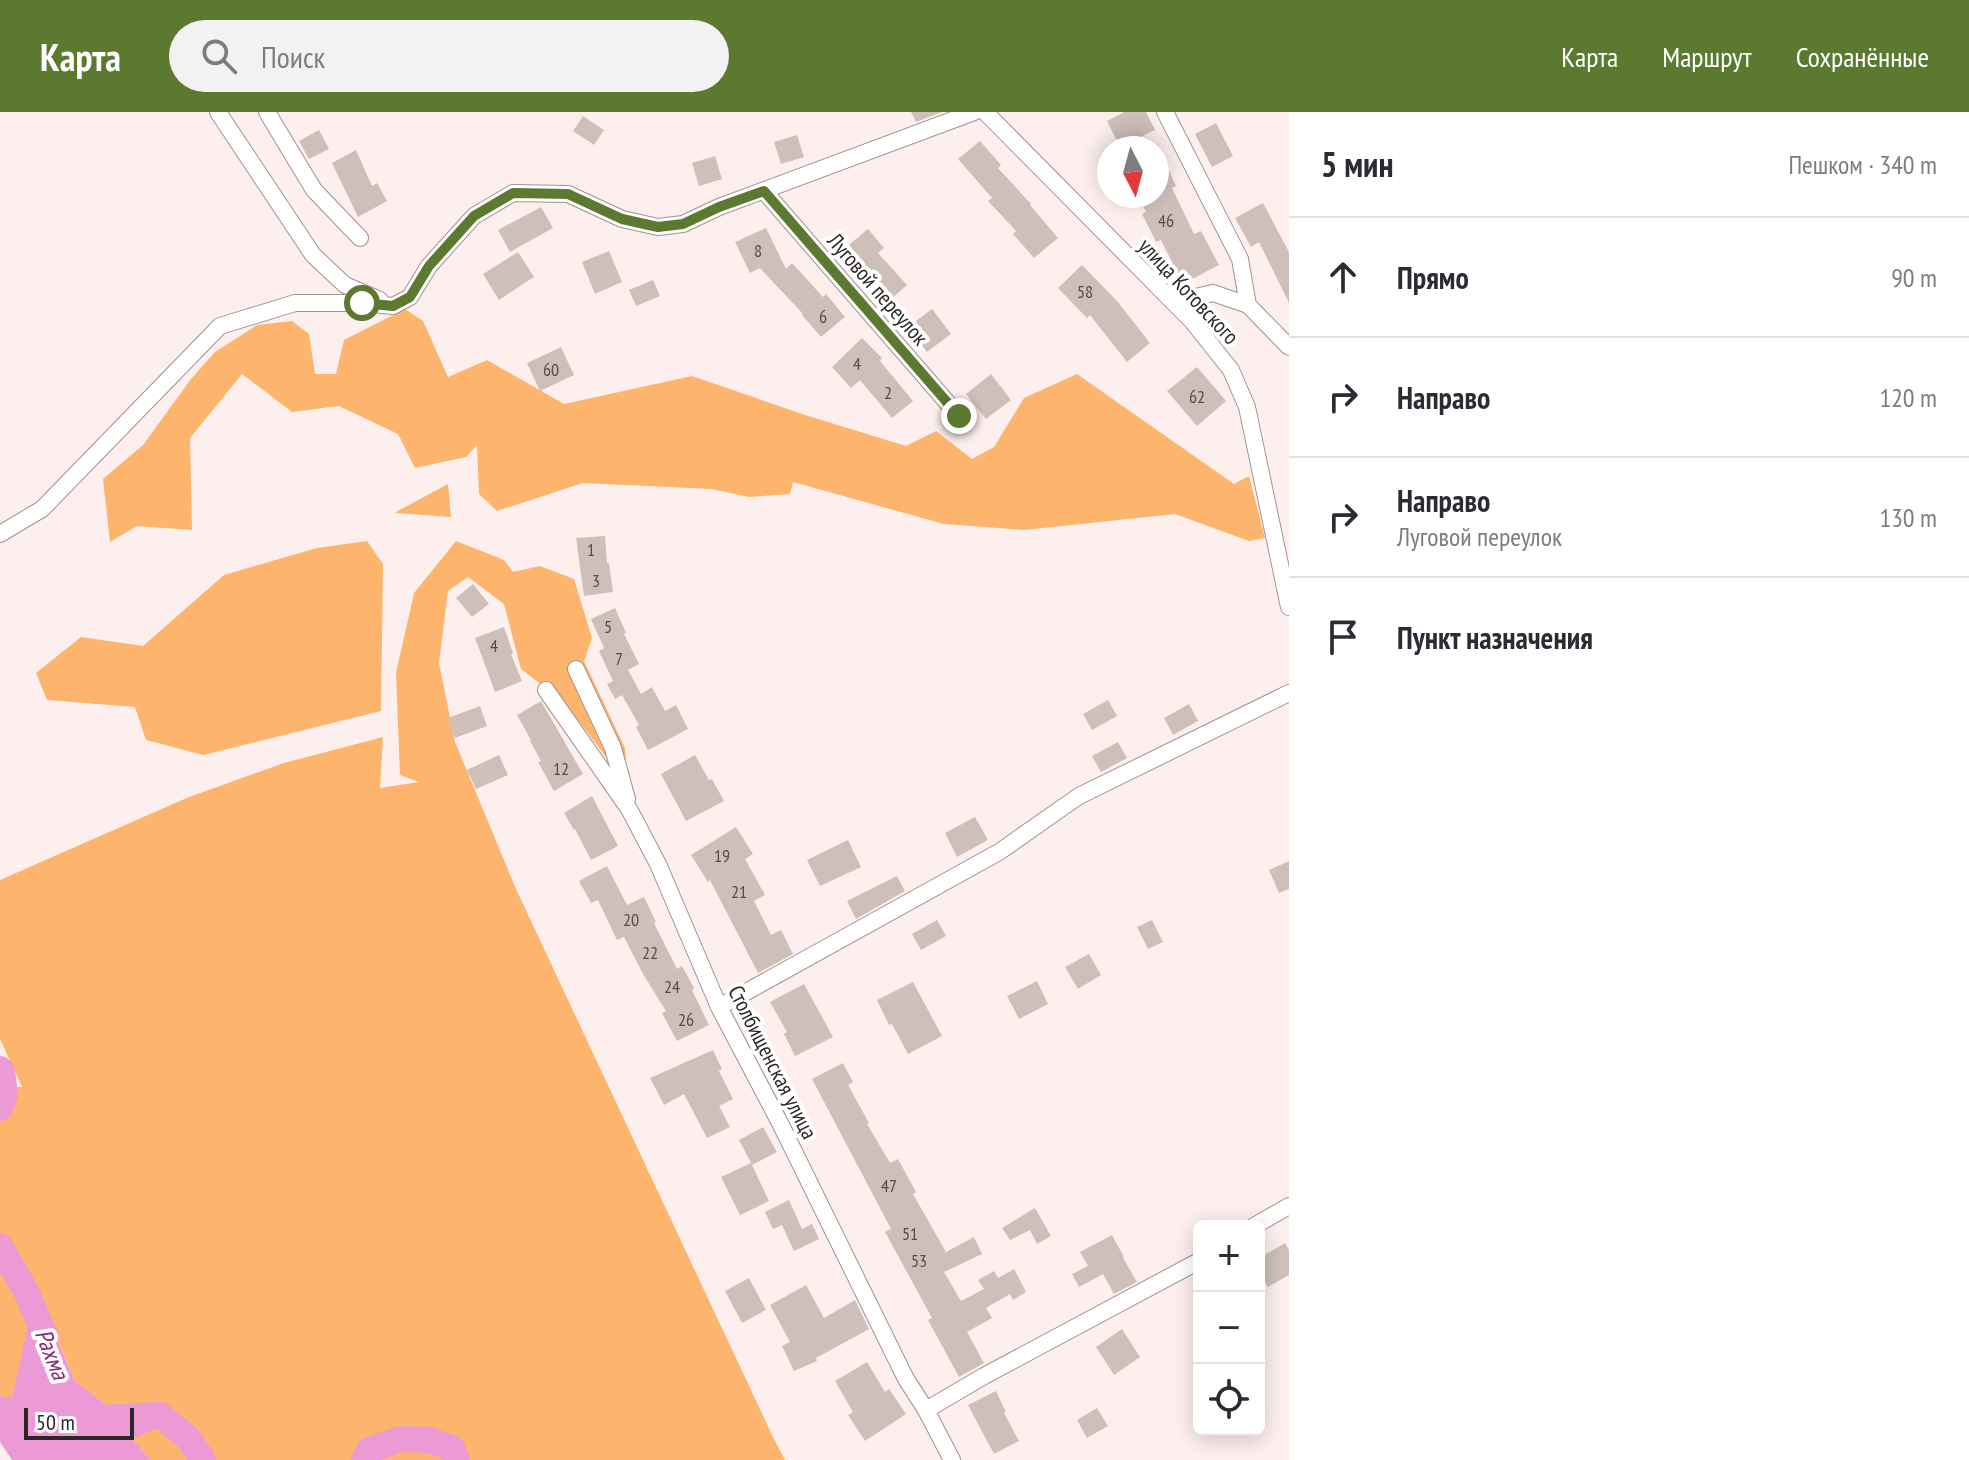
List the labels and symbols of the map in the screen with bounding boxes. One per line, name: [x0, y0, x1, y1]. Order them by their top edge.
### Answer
north arrow: [1097, 136, 1169, 208]
house number: 46: [1158, 209, 1174, 232]
street label: Луговой переулок: [821, 226, 935, 351]
street label: улица Котовского: [1133, 232, 1245, 350]
house number: 8: [754, 239, 762, 262]
house number: 58: [1077, 280, 1093, 303]
route start: [344, 285, 380, 321]
house number: 6: [819, 305, 827, 328]
house number: 4: [853, 352, 861, 375]
house number: 60: [543, 358, 559, 381]
house number: 2: [884, 381, 892, 404]
house number: 62: [1189, 385, 1205, 408]
route end: [941, 398, 977, 434]
house number: 1: [587, 538, 595, 561]
house number: 3: [592, 569, 600, 592]
house number: 5: [604, 615, 612, 638]
house number: 4: [490, 634, 498, 657]
house number: 7: [615, 647, 623, 670]
house number: 12: [553, 757, 569, 780]
house number: 19: [714, 844, 730, 867]
house number: 21: [731, 880, 747, 903]
house number: 20: [623, 908, 639, 931]
house number: 22: [642, 941, 658, 964]
house number: 24: [664, 975, 680, 998]
street label: Столбищенская улица: [722, 980, 824, 1144]
house number: 26: [678, 1008, 694, 1031]
house number: 47: [881, 1174, 897, 1197]
house number: 51: [902, 1222, 918, 1245]
house number: 53: [911, 1249, 927, 1272]
water label: Рахма: [28, 1324, 77, 1385]
scale bar: [24, 1404, 134, 1440]

